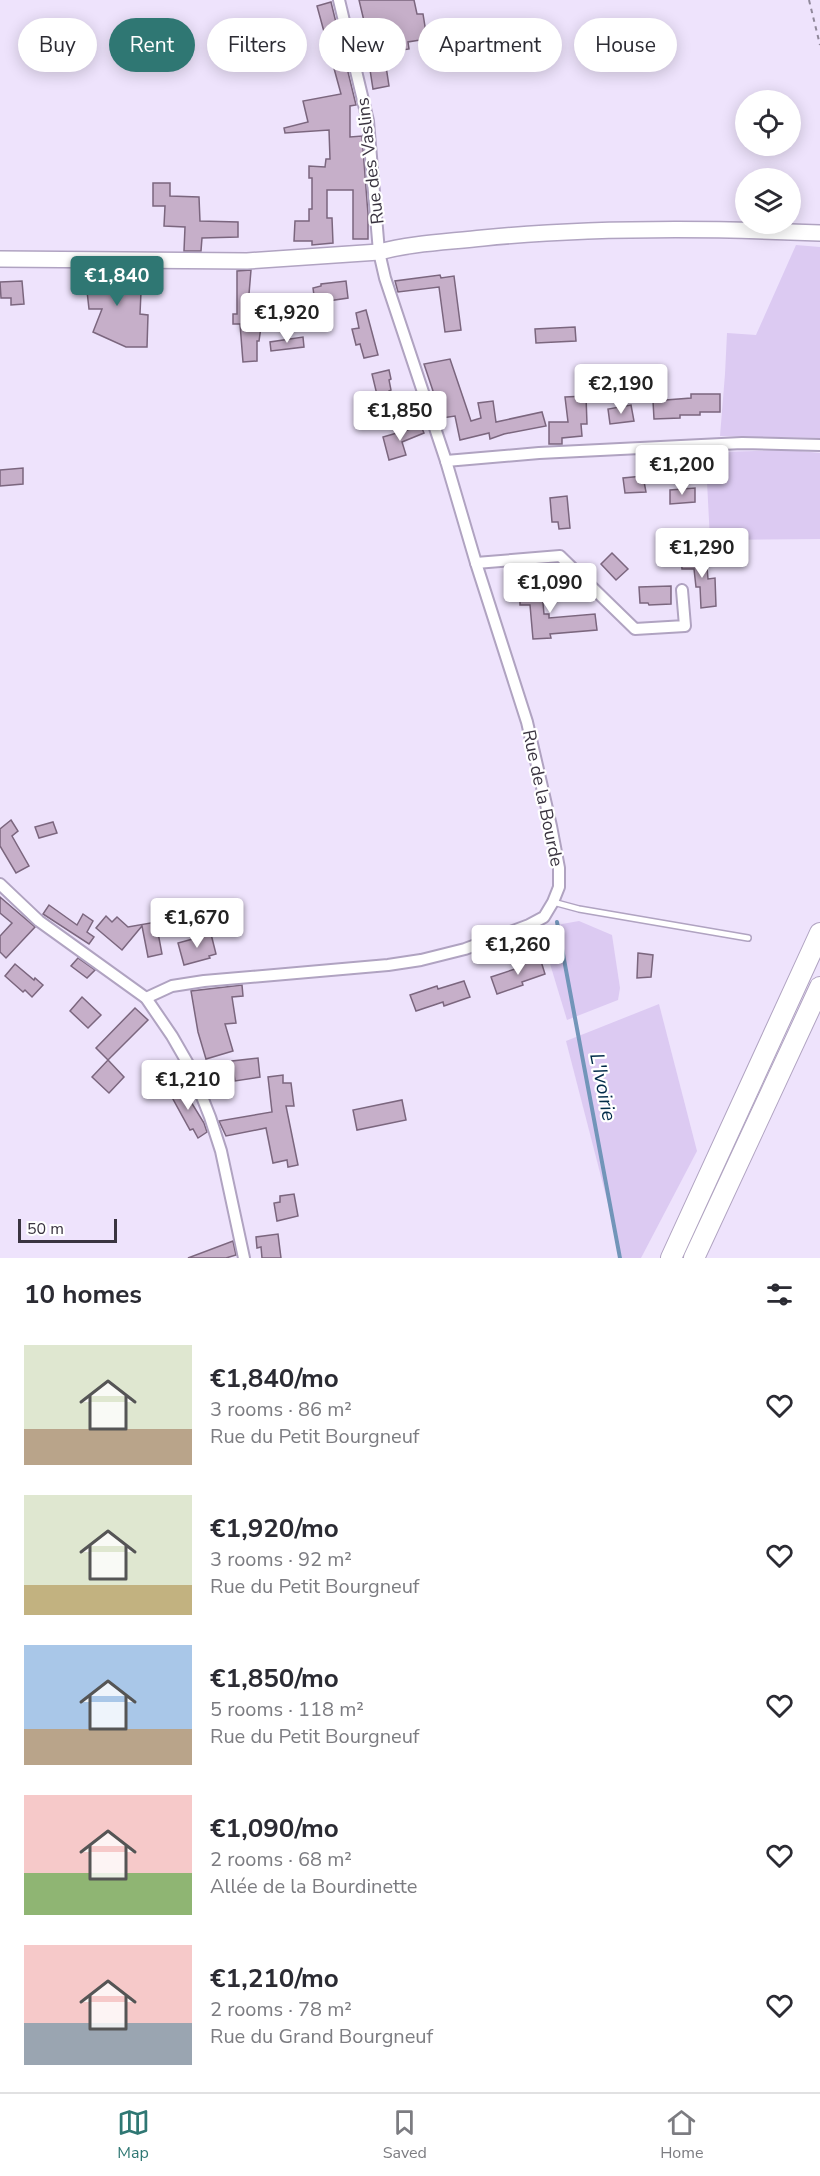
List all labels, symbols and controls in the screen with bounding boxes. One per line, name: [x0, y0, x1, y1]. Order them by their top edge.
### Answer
chip: Buy: [18, 18, 97, 72]
chip: Rent: [109, 18, 195, 72]
chip: Filters: [207, 18, 307, 72]
chip: New: [319, 18, 406, 72]
chip: Apartment: [418, 18, 562, 72]
chip: House: [574, 18, 677, 72]
map controls: [735, 90, 801, 234]
button: locate: [735, 90, 801, 156]
street label: Rue des Vaslins: [350, 96, 390, 226]
button: layers: [735, 168, 801, 234]
pin: €1,840: [68, 256, 166, 307]
text: €1,840: [85, 262, 149, 289]
pin: €1,920: [238, 293, 336, 344]
text: €1,920: [255, 299, 319, 326]
pin: €2,190: [572, 364, 670, 415]
text: €2,190: [589, 370, 653, 397]
pin: €1,850: [351, 391, 449, 442]
text: €1,850: [368, 397, 432, 424]
pin: €1,200: [633, 445, 731, 496]
text: €1,200: [650, 451, 714, 478]
pin: €1,290: [653, 528, 751, 579]
text: €1,290: [670, 534, 734, 561]
pin: €1,090: [501, 563, 599, 614]
text: €1,090: [518, 569, 582, 596]
street label: Rue de la Bourde: [517, 727, 569, 869]
pin: €1,670: [148, 898, 246, 949]
text: €1,670: [165, 904, 229, 931]
pin: €1,260: [469, 925, 567, 976]
text: €1,260: [486, 931, 550, 958]
water label: L'Ivoirie: [583, 1051, 623, 1124]
pin: €1,210: [139, 1060, 237, 1111]
text: €1,210: [156, 1066, 220, 1093]
scale bar: [18, 1216, 117, 1244]
text: 50 m: [27, 1218, 64, 1240]
text: 10 homes: [24, 1277, 142, 1312]
icon: filters: [763, 1278, 796, 1311]
text: €1,840/mo: [210, 1361, 339, 1396]
icon: home: [72, 1369, 144, 1441]
icon: heart: [763, 1389, 796, 1422]
text: 3 rooms · 86 m²: [210, 1396, 352, 1423]
text: Rue du Petit Bourgneuf: [210, 1423, 420, 1450]
text: €1,920/mo: [210, 1511, 339, 1546]
icon: home: [72, 1519, 144, 1591]
icon: heart: [763, 1539, 796, 1572]
text: 3 rooms · 92 m²: [210, 1546, 352, 1573]
text: Rue du Petit Bourgneuf: [210, 1573, 420, 1600]
text: €1,850/mo: [210, 1661, 339, 1696]
icon: home: [72, 1669, 144, 1741]
icon: heart: [763, 1689, 796, 1722]
text: 5 rooms · 118 m²: [210, 1696, 364, 1723]
text: Rue du Petit Bourgneuf: [210, 1723, 420, 1750]
text: €1,090/mo: [210, 1811, 339, 1846]
icon: home: [72, 1819, 144, 1891]
icon: heart: [763, 1839, 796, 1872]
text: 2 rooms · 68 m²: [210, 1846, 352, 1873]
text: Allée de la Bourdinette: [210, 1873, 417, 1900]
text: €1,210/mo: [210, 1961, 339, 1996]
icon: home: [72, 1969, 144, 2041]
icon: heart: [763, 1989, 796, 2022]
text: 2 rooms · 78 m²: [210, 1996, 352, 2023]
text: Rue du Grand Bourgneuf: [210, 2023, 433, 2050]
tab: Map: [117, 2106, 150, 2164]
tab: Saved: [383, 2106, 427, 2164]
tab: Home: [660, 2106, 703, 2164]

